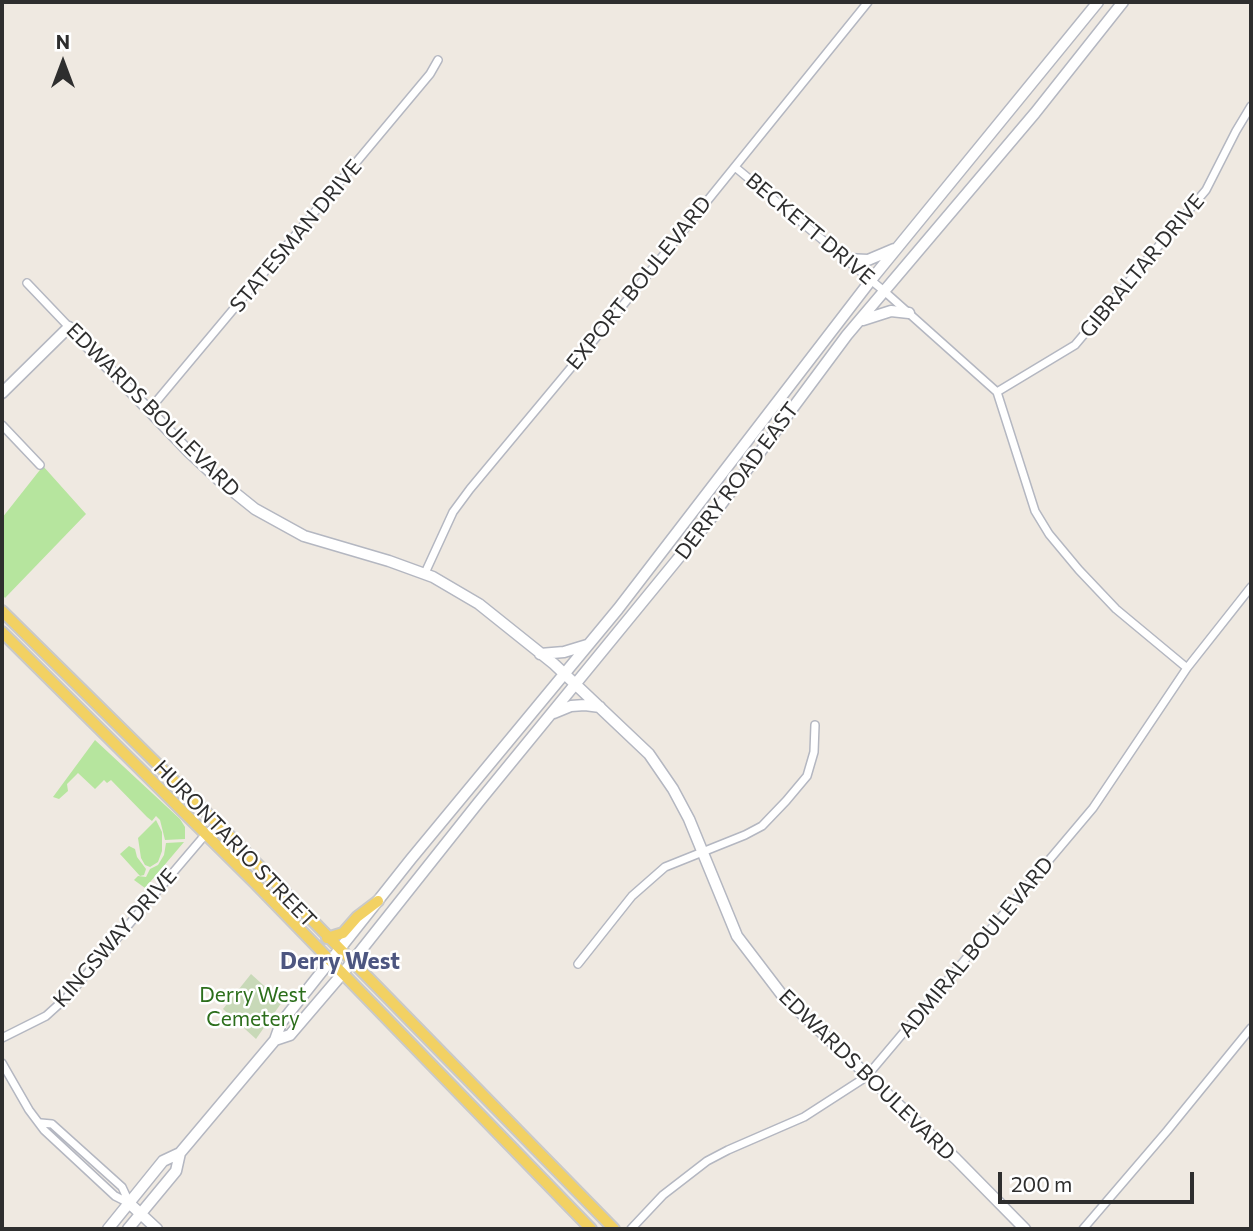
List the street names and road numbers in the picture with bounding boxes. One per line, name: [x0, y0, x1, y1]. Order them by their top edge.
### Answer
street label: STATESMAN DRIVE: [225, 155, 367, 317]
street label: BECKETT DRIVE: [741, 168, 879, 290]
street label: GIBRALTAR DRIVE: [1075, 189, 1209, 343]
street label: EXPORT BOULEVARD: [561, 191, 717, 375]
street label: EDWARDS BOULEVARD: [61, 318, 245, 502]
street label: DERRY ROAD EAST: [670, 398, 804, 564]
street label: HURONTARIO STREET: [148, 755, 322, 933]
street label: ADMIRAL BOULEVARD: [893, 852, 1059, 1042]
street label: KINGSWAY DRIVE: [48, 863, 182, 1013]
street label: EDWARDS BOULEVARD: [774, 984, 960, 1166]

